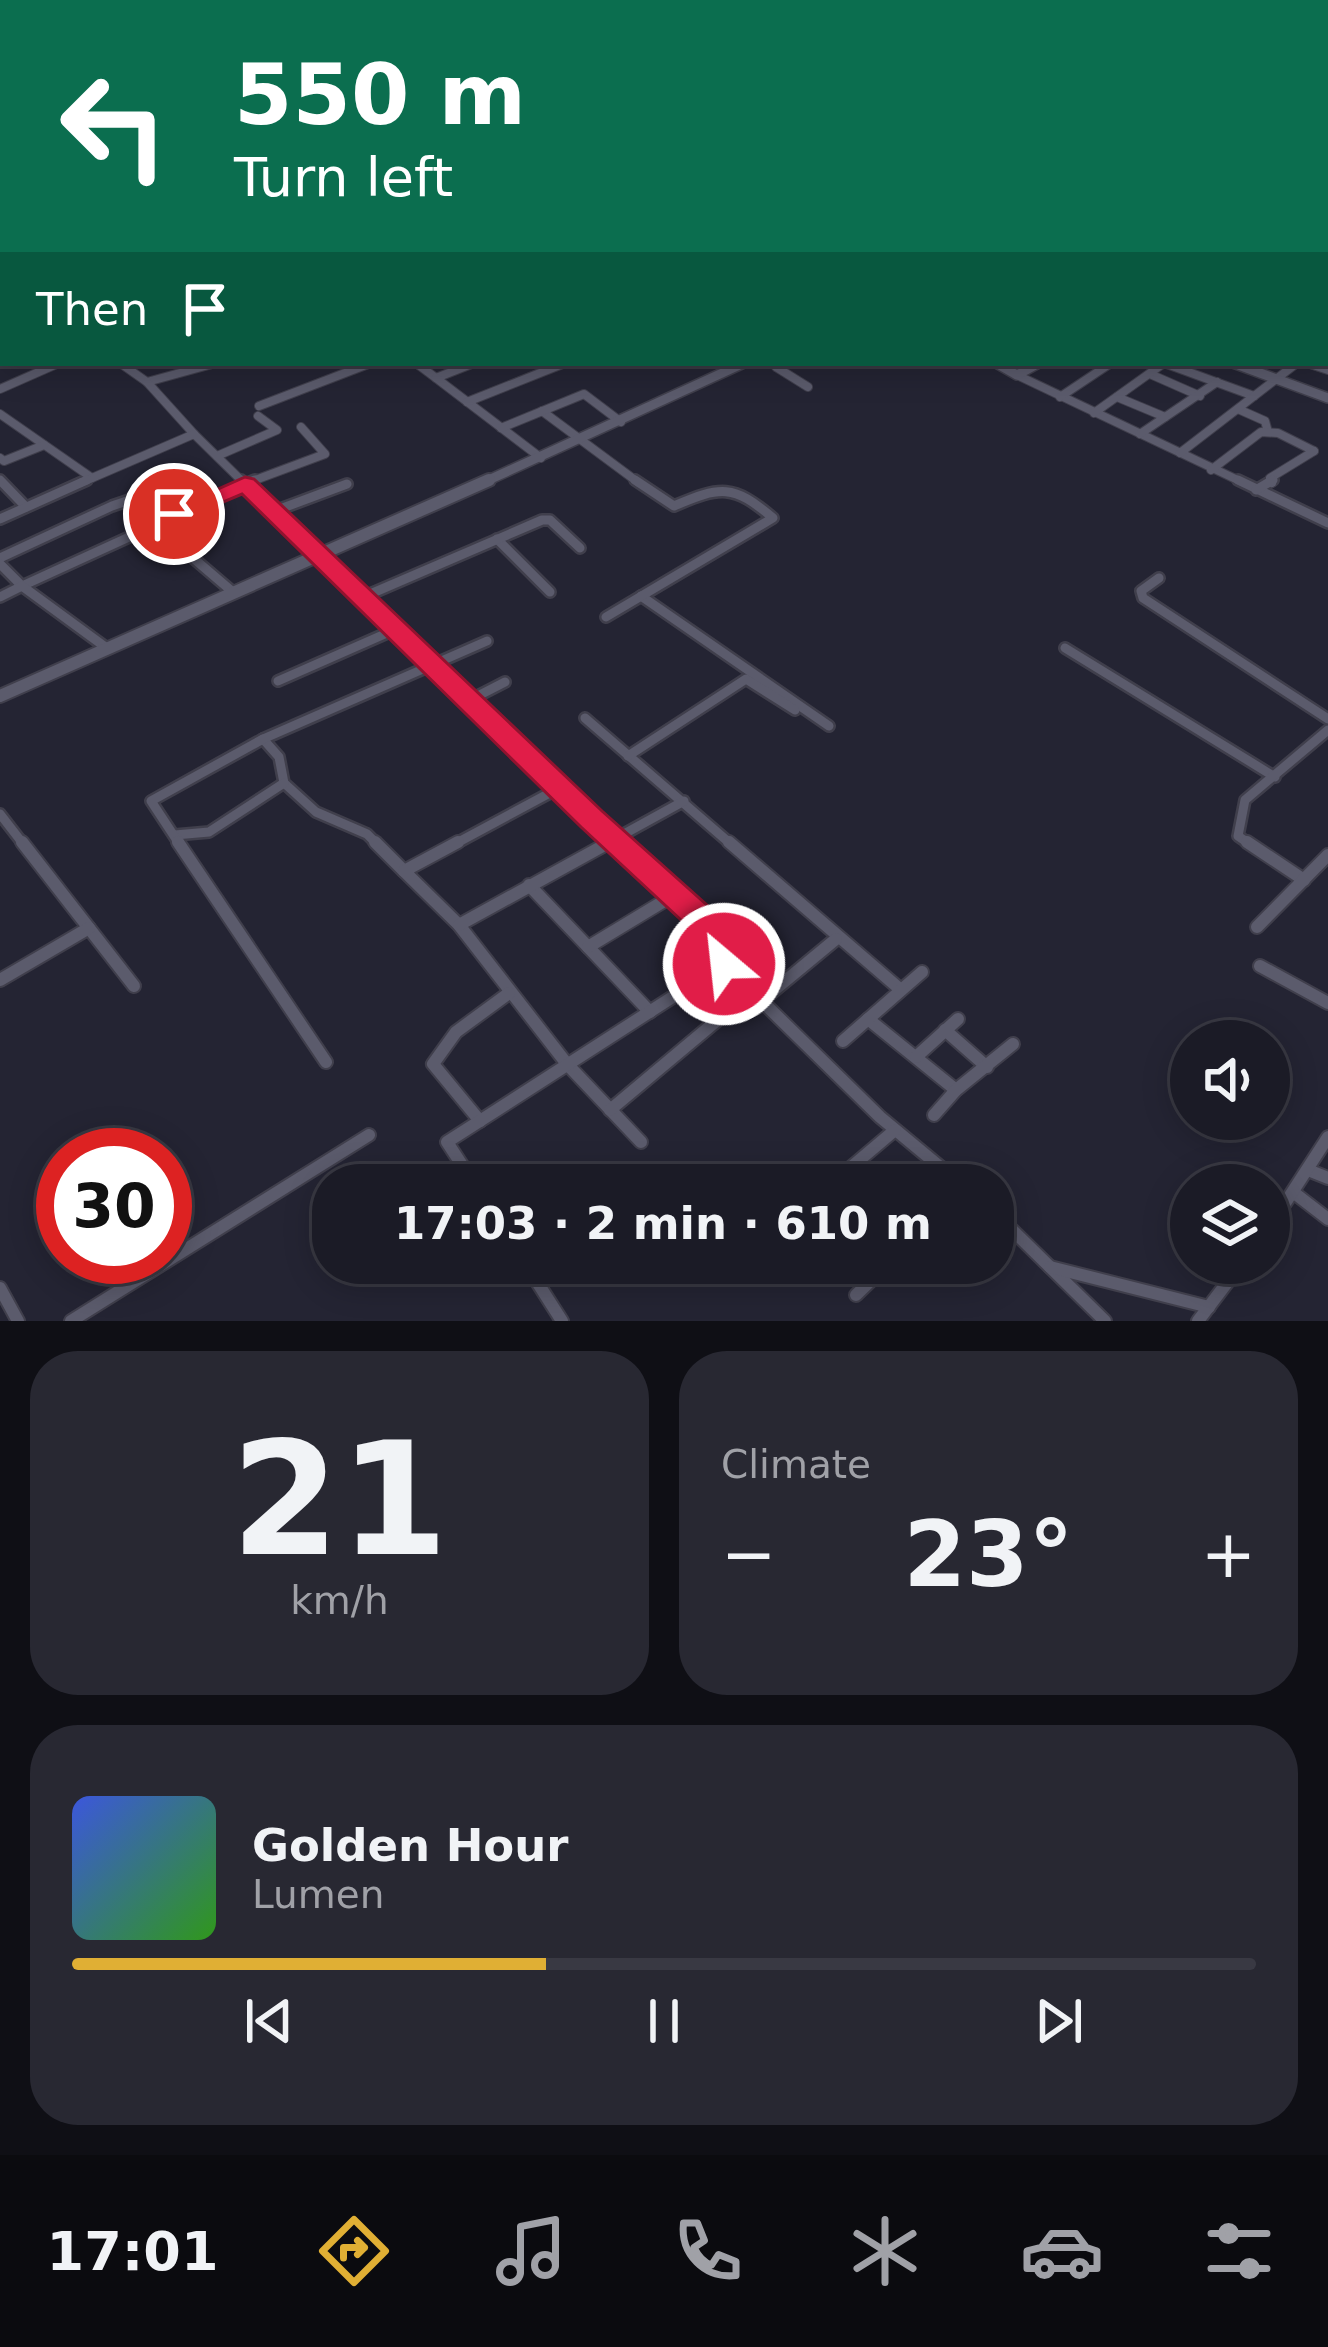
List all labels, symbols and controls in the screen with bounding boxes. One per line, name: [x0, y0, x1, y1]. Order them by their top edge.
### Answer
text: 550 m: [234, 46, 526, 144]
icon: left: [36, 48, 192, 204]
text: Turn left: [234, 146, 453, 209]
icon: arrive: [172, 276, 238, 342]
text: Then: [36, 283, 148, 336]
pin: [123, 463, 225, 565]
icon: arrive: [141, 481, 207, 547]
position arrow: [661, 901, 787, 1027]
map controls: [1170, 1020, 1290, 1284]
button: sound: [1170, 1020, 1290, 1140]
speed limit sign: 30: [36, 1128, 192, 1284]
button: layers: [1170, 1164, 1290, 1284]
text: 17:03 · 2 min · 610 m: [394, 1197, 932, 1250]
text: 21: [231, 1409, 448, 1591]
text: Climate: [721, 1442, 871, 1487]
text: 23°: [903, 1502, 1074, 1607]
text: −: [721, 1516, 776, 1593]
text: +: [1201, 1516, 1256, 1593]
text: km/h: [290, 1578, 389, 1623]
text: Golden Hour: [252, 1819, 569, 1872]
text: Lumen: [252, 1872, 384, 1917]
icon: previous: [236, 1988, 302, 2054]
icon: pause: [631, 1988, 697, 2054]
icon: next: [1026, 1988, 1092, 2054]
icon: directions: [312, 2209, 396, 2293]
icon: music: [489, 2209, 573, 2293]
icon: phone: [666, 2209, 750, 2293]
icon: climate: [843, 2209, 927, 2293]
icon: car: [1020, 2209, 1104, 2293]
icon: filters: [1197, 2209, 1281, 2293]
text: 17:01: [47, 2220, 218, 2283]

